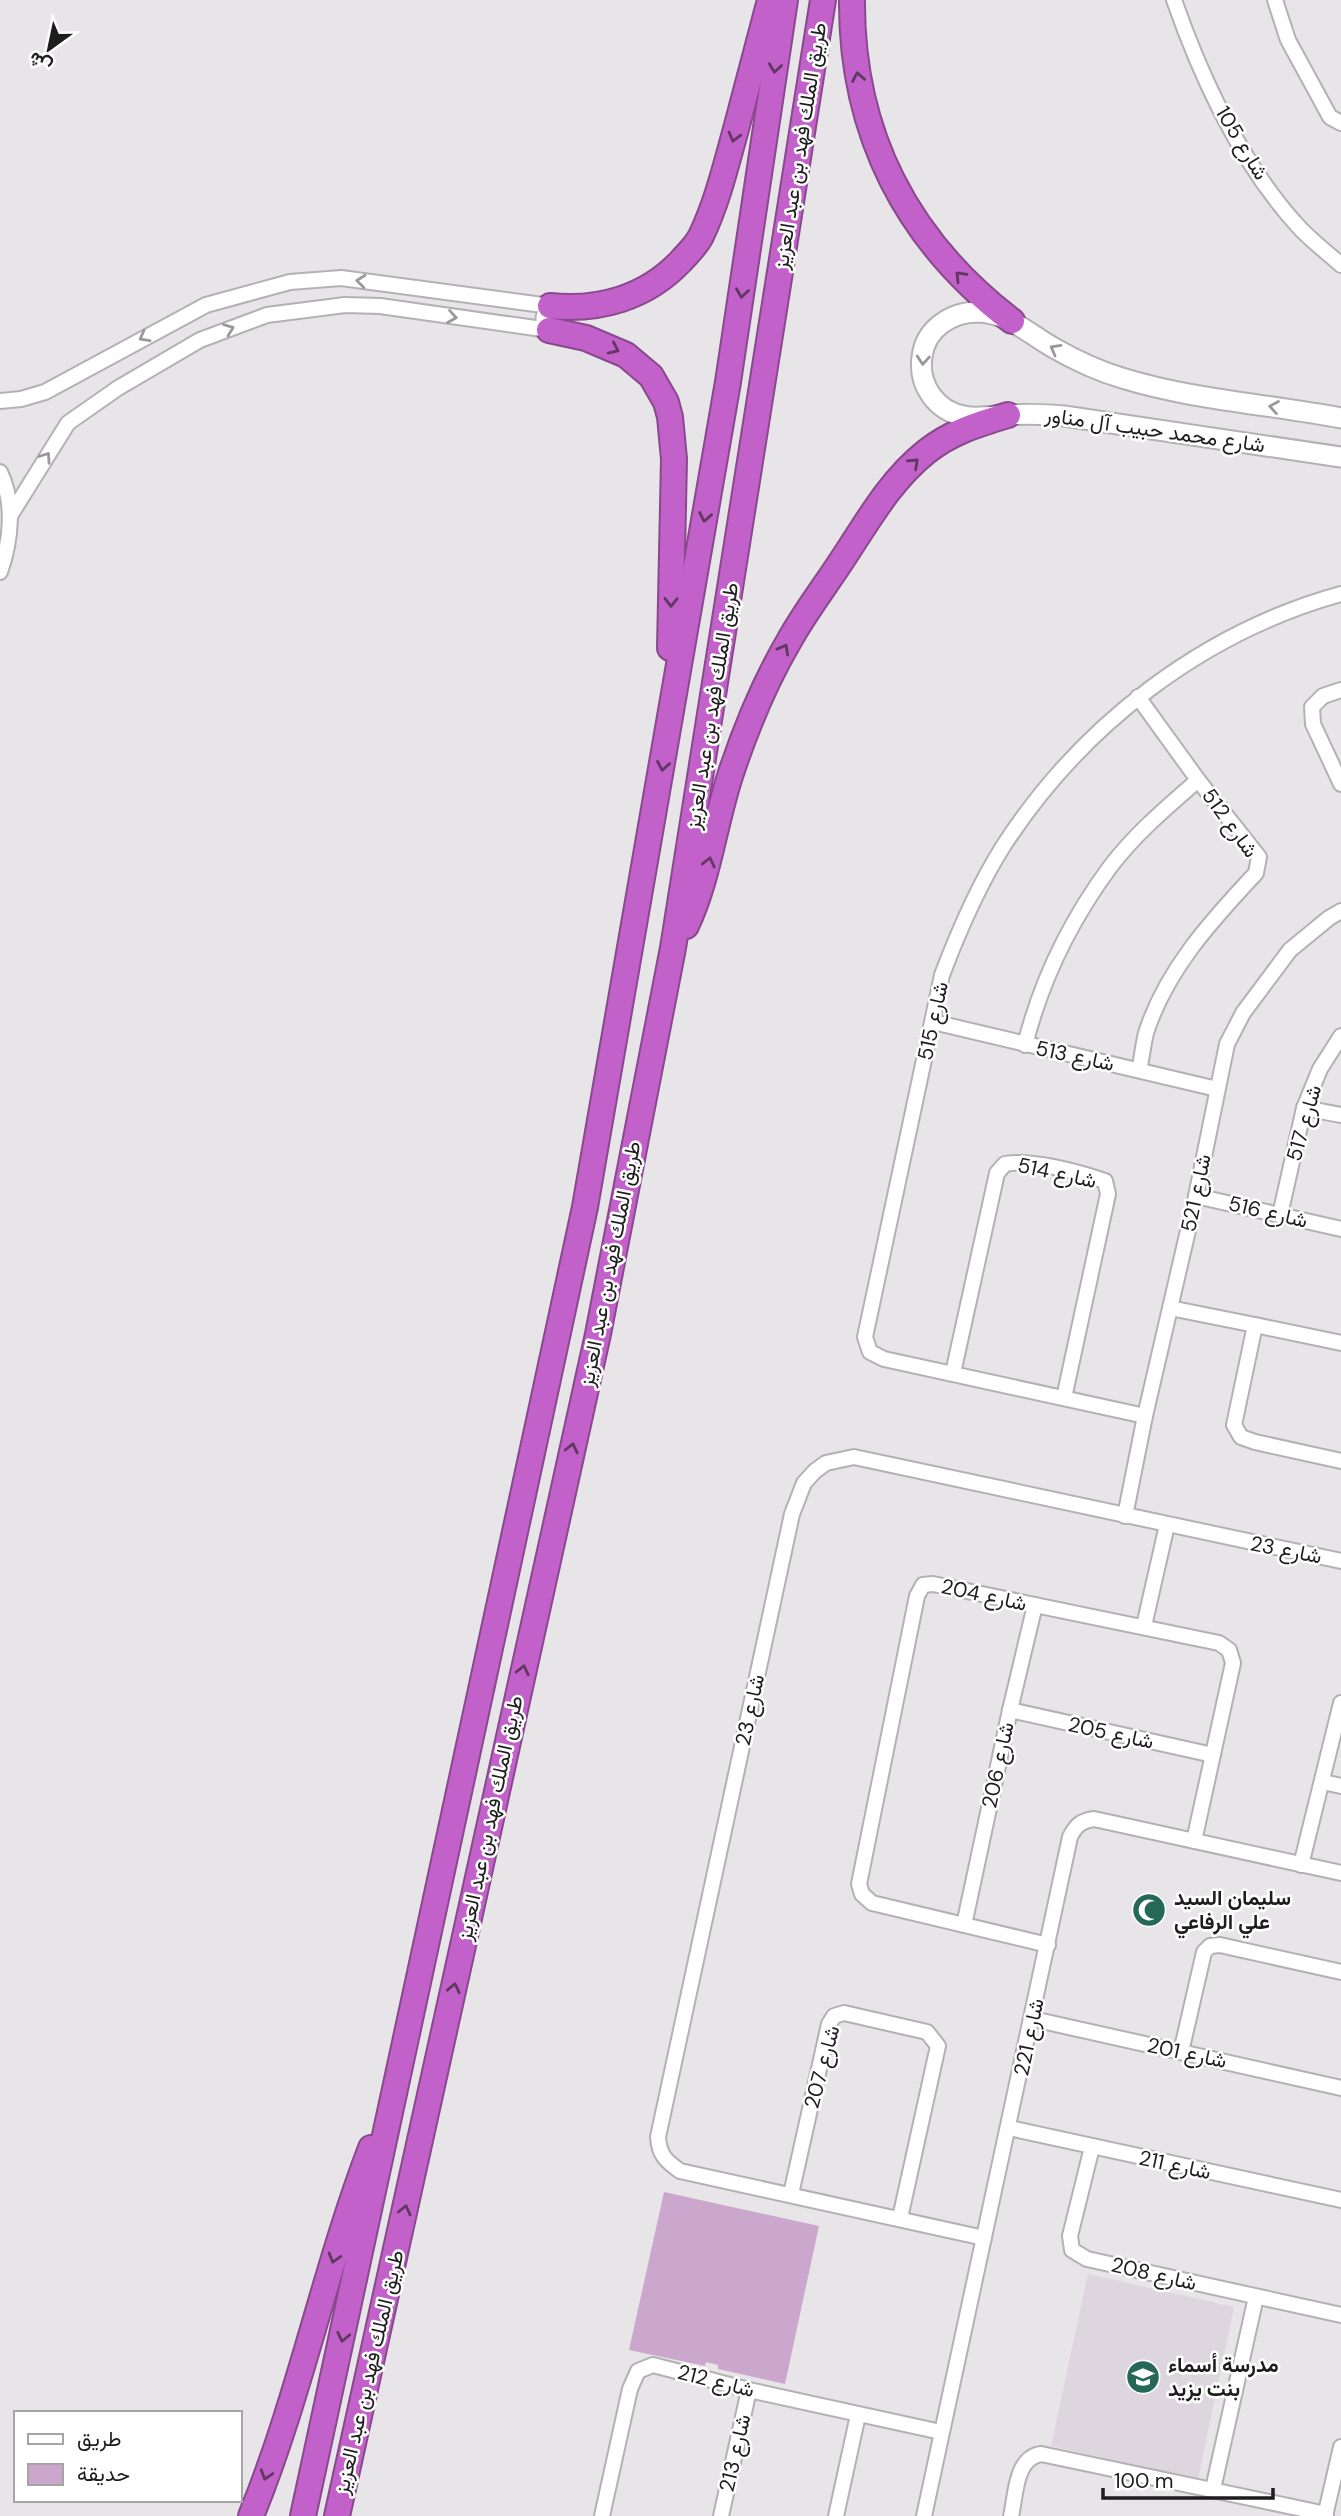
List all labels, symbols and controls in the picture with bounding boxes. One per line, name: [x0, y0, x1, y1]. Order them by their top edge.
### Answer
north arrow: [14, 14, 84, 84]
street label: طريق الملك فهد بن عبد العزيز: [766, 21, 833, 272]
text: ش: [23, 46, 56, 80]
one-way arrow: [768, 62, 783, 73]
one-way arrow: [852, 71, 867, 83]
street label: شارع 105: [1209, 101, 1275, 185]
one-way arrow: [728, 131, 742, 143]
one-way arrow: [956, 271, 969, 284]
one-way arrow: [355, 273, 367, 288]
one-way arrow: [734, 287, 749, 298]
one-way arrow: [446, 309, 458, 324]
one-way arrow: [222, 324, 234, 338]
one-way arrow: [139, 329, 152, 342]
one-way arrow: [607, 341, 619, 355]
one-way arrow: [1050, 344, 1063, 357]
one-way arrow: [916, 355, 931, 366]
one-way arrow: [1268, 400, 1280, 415]
street label: شارع محمد حبيب آل مناور: [1042, 401, 1267, 459]
one-way arrow: [37, 452, 50, 465]
one-way arrow: [906, 458, 919, 471]
one-way arrow: [698, 511, 713, 523]
street label: طريق الملك فهد بن عبد العزيز: [678, 581, 745, 832]
one-way arrow: [664, 597, 679, 608]
one-way arrow: [776, 644, 789, 656]
one-way arrow: [656, 760, 671, 771]
street label: شارع 512: [1195, 783, 1265, 863]
one-way arrow: [701, 856, 715, 868]
street label: شارع 515: [911, 979, 955, 1063]
street label: شارع 513: [1033, 1034, 1117, 1078]
street label: شارع 517: [1280, 1081, 1328, 1165]
street label: طريق الملك فهد بن عبد العزيز: [572, 1139, 648, 1390]
street label: شارع 514: [1015, 1151, 1099, 1195]
street label: شارع 521: [1174, 1151, 1218, 1235]
street label: شارع 516: [1226, 1189, 1310, 1235]
one-way arrow: [564, 1442, 578, 1454]
street label: شارع 23: [1248, 1529, 1324, 1571]
street label: شارع 204: [939, 1572, 1029, 1618]
one-way arrow: [514, 1664, 529, 1676]
street label: شارع 23: [729, 1672, 771, 1748]
street label: طريق الملك فهد بن عبد العزيز: [450, 1693, 530, 1944]
street label: شارع 205: [1066, 1710, 1156, 1756]
street label: شارع 206: [975, 1719, 1021, 1811]
place label: سليمان السيد علي الرفاعي: [1174, 1884, 1291, 1939]
mosque icon: سليمان السيد علي الرفاعي: [1130, 1891, 1168, 1929]
one-way arrow: [445, 1982, 460, 1994]
street label: شارع 221: [1007, 1996, 1051, 2078]
street label: شارع 207: [797, 2022, 847, 2112]
street label: شارع 201: [1145, 2031, 1229, 2075]
street label: شارع 211: [1136, 2144, 1214, 2186]
one-way arrow: [397, 2204, 412, 2216]
street label: طريق الملك فهد بن عبد العزيز: [327, 2247, 411, 2498]
street label: شارع 208: [1109, 2251, 1199, 2297]
one-way arrow: [327, 2252, 342, 2264]
one-way arrow: [336, 2331, 351, 2343]
place label: مدرسة أسماء بنت يزيد: [1168, 2351, 1279, 2403]
street label: شارع 212: [674, 2358, 758, 2404]
school or university icon: مدرسة أسماء بنت يزيد: [1124, 2358, 1162, 2396]
legend: [14, 2411, 242, 2502]
street label: شارع 213: [712, 2411, 758, 2495]
text: طريق: [77, 2425, 122, 2453]
scale bar: [1103, 2456, 1273, 2500]
text: حديقة: [77, 2460, 130, 2488]
text: 100 m: [1114, 2467, 1174, 2495]
one-way arrow: [260, 2469, 275, 2481]

